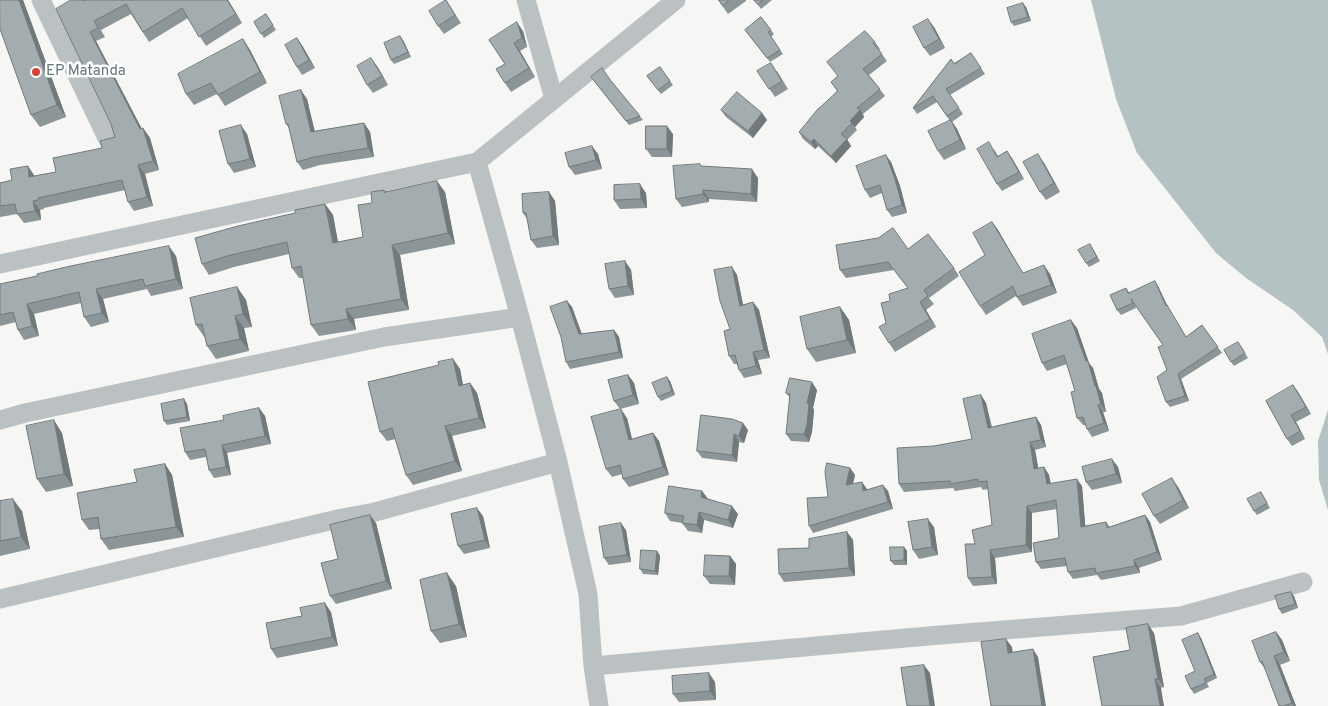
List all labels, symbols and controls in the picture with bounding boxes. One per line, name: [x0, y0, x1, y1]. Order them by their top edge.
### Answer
place label: EP Matanda: [46, 63, 126, 81]
marker: EP Matanda: [30, 66, 42, 78]

